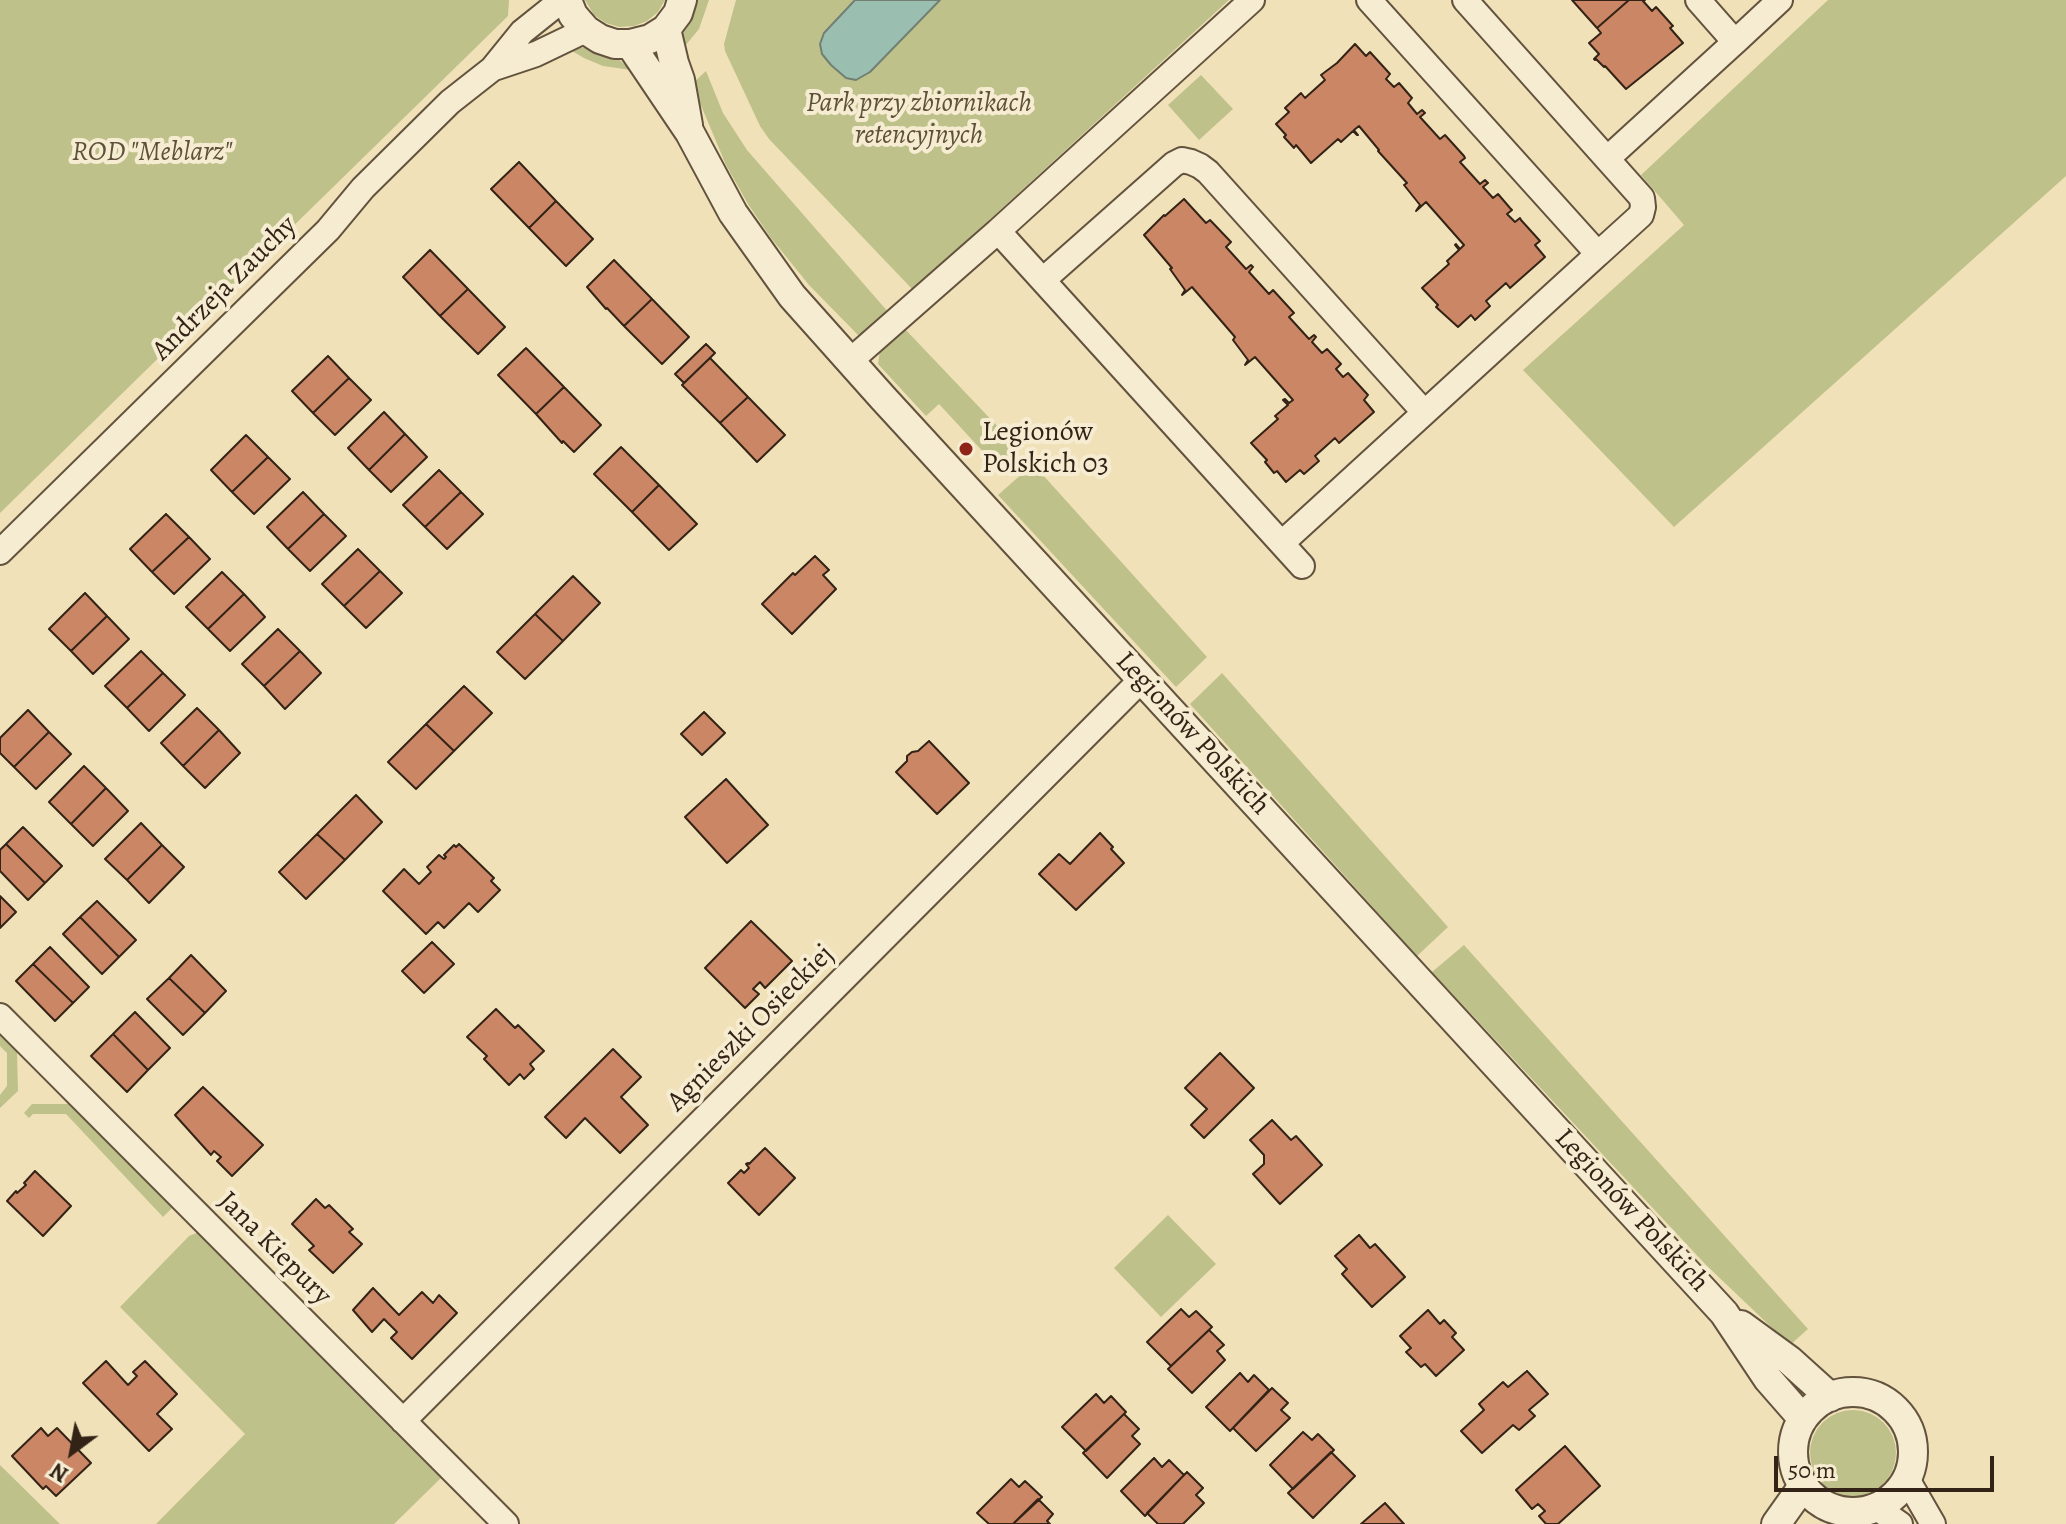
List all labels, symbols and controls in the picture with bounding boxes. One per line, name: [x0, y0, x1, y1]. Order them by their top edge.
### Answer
park label: Park przy zbiornikach retencyjnych: [806, 87, 1032, 153]
park label: ROD "Meblarz": [72, 136, 232, 170]
street label: Andrzeja Zauchy: [146, 210, 304, 368]
place label: Legionów Polskich 03: [982, 416, 1109, 482]
marker: Legionów Polskich 03: [957, 440, 975, 458]
street label: Legionów Polskich: [1108, 645, 1276, 823]
street label: Agnieszki Osieckiej: [661, 939, 841, 1119]
street label: Legionów Polskich: [1547, 1122, 1715, 1300]
street label: Jana Kiepury: [210, 1185, 338, 1313]
north arrow: [32, 1412, 112, 1492]
scale bar: [1778, 1440, 1998, 1490]
text: 50 m: [1788, 1454, 1836, 1486]
text: N: [45, 1455, 74, 1489]

